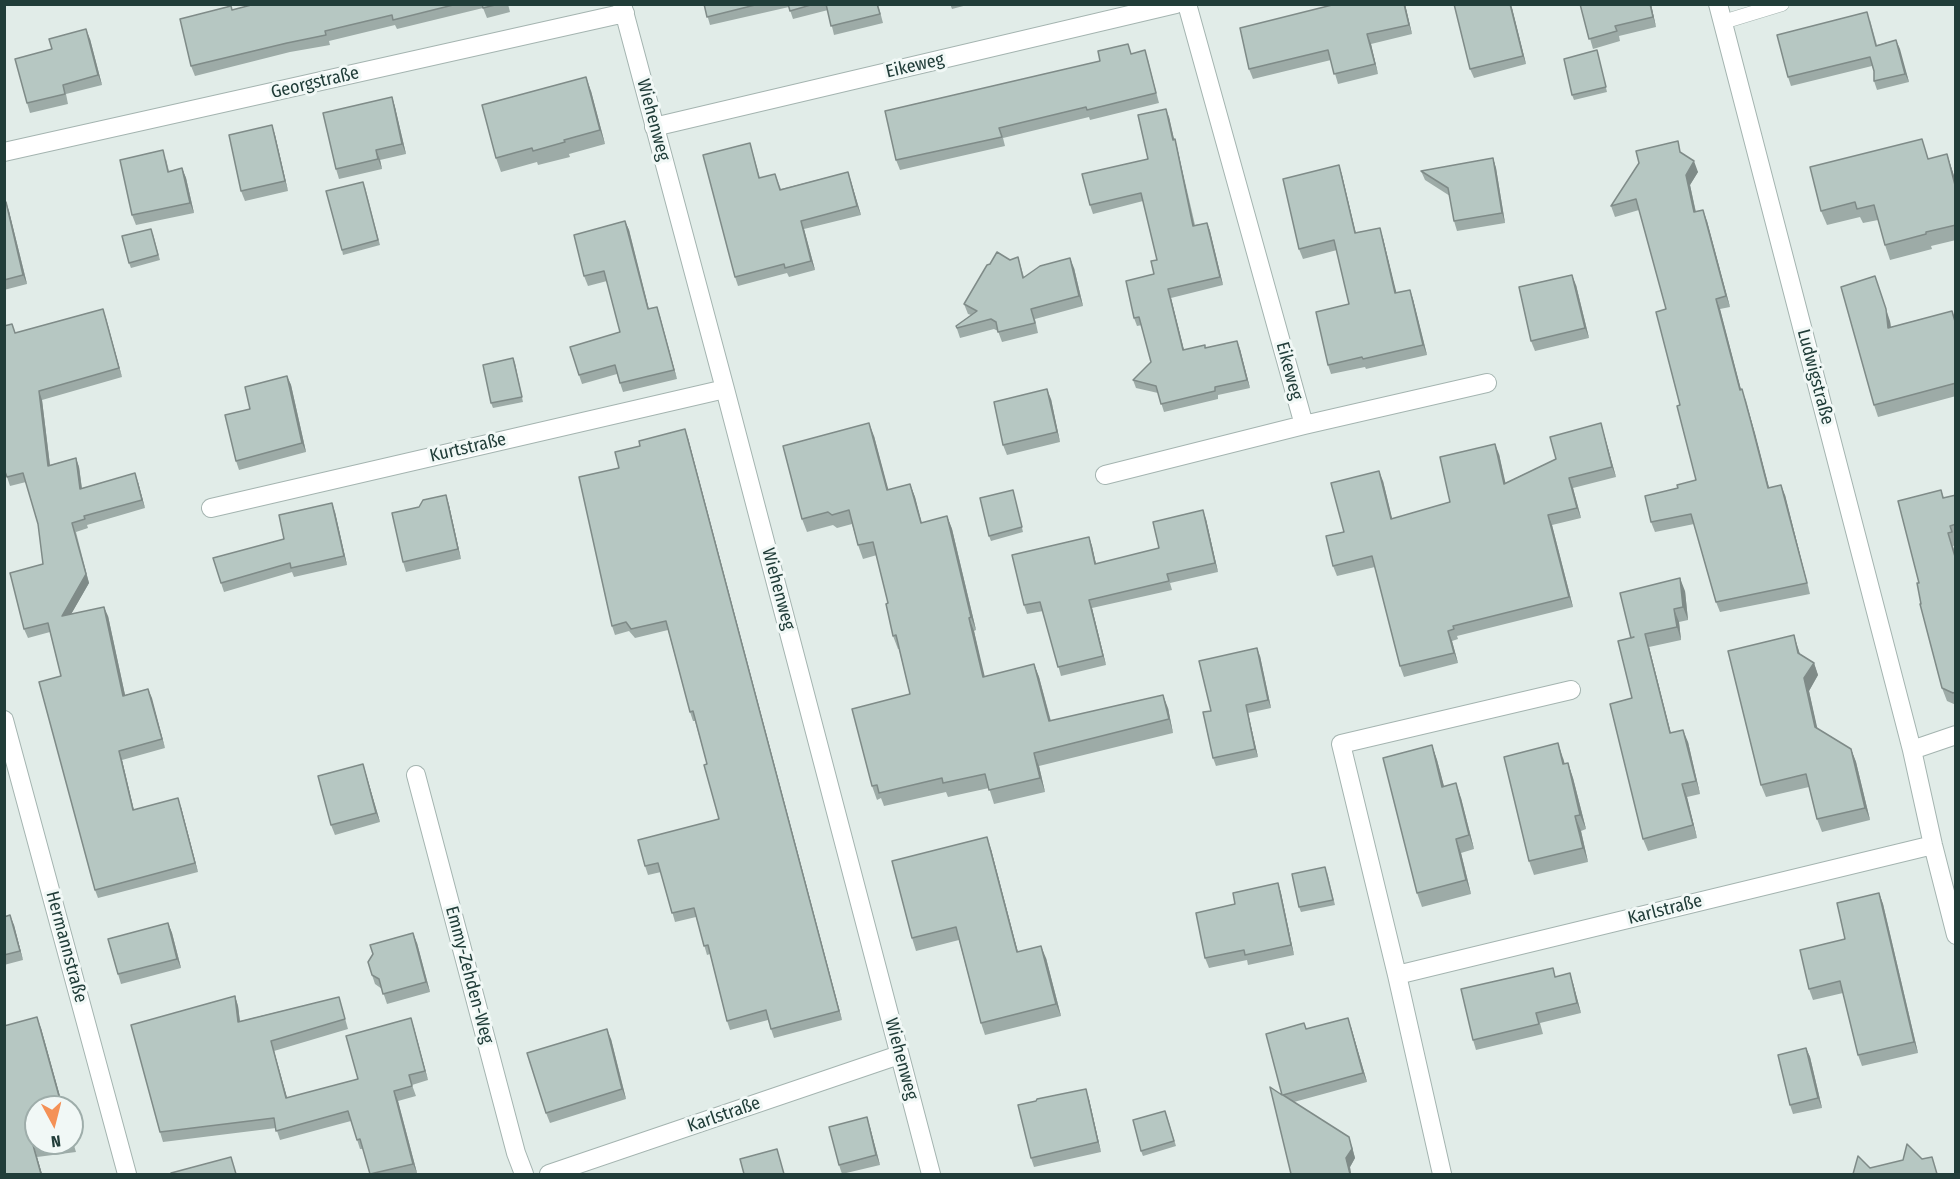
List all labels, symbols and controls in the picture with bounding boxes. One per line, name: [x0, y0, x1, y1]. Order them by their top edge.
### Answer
street label: Eikeweg: [884, 49, 946, 83]
street label: Georgstraße: [269, 62, 361, 104]
street label: Wiehenweg: [632, 77, 674, 163]
street label: Ludwigstraße: [1792, 327, 1838, 427]
street label: Eikeweg: [1271, 340, 1307, 402]
street label: Kurtstraße: [428, 429, 508, 467]
street label: Wiehenweg: [757, 546, 799, 632]
street label: Hermannstraße: [41, 889, 91, 1005]
street label: Karlstraße: [1626, 890, 1704, 930]
street label: Emmy-Zehden-Weg: [440, 904, 498, 1046]
street label: Wiehenweg: [880, 1016, 922, 1102]
street label: Karlstraße: [685, 1092, 763, 1138]
north arrow: [24, 1095, 84, 1155]
text: N: [50, 1131, 62, 1151]

